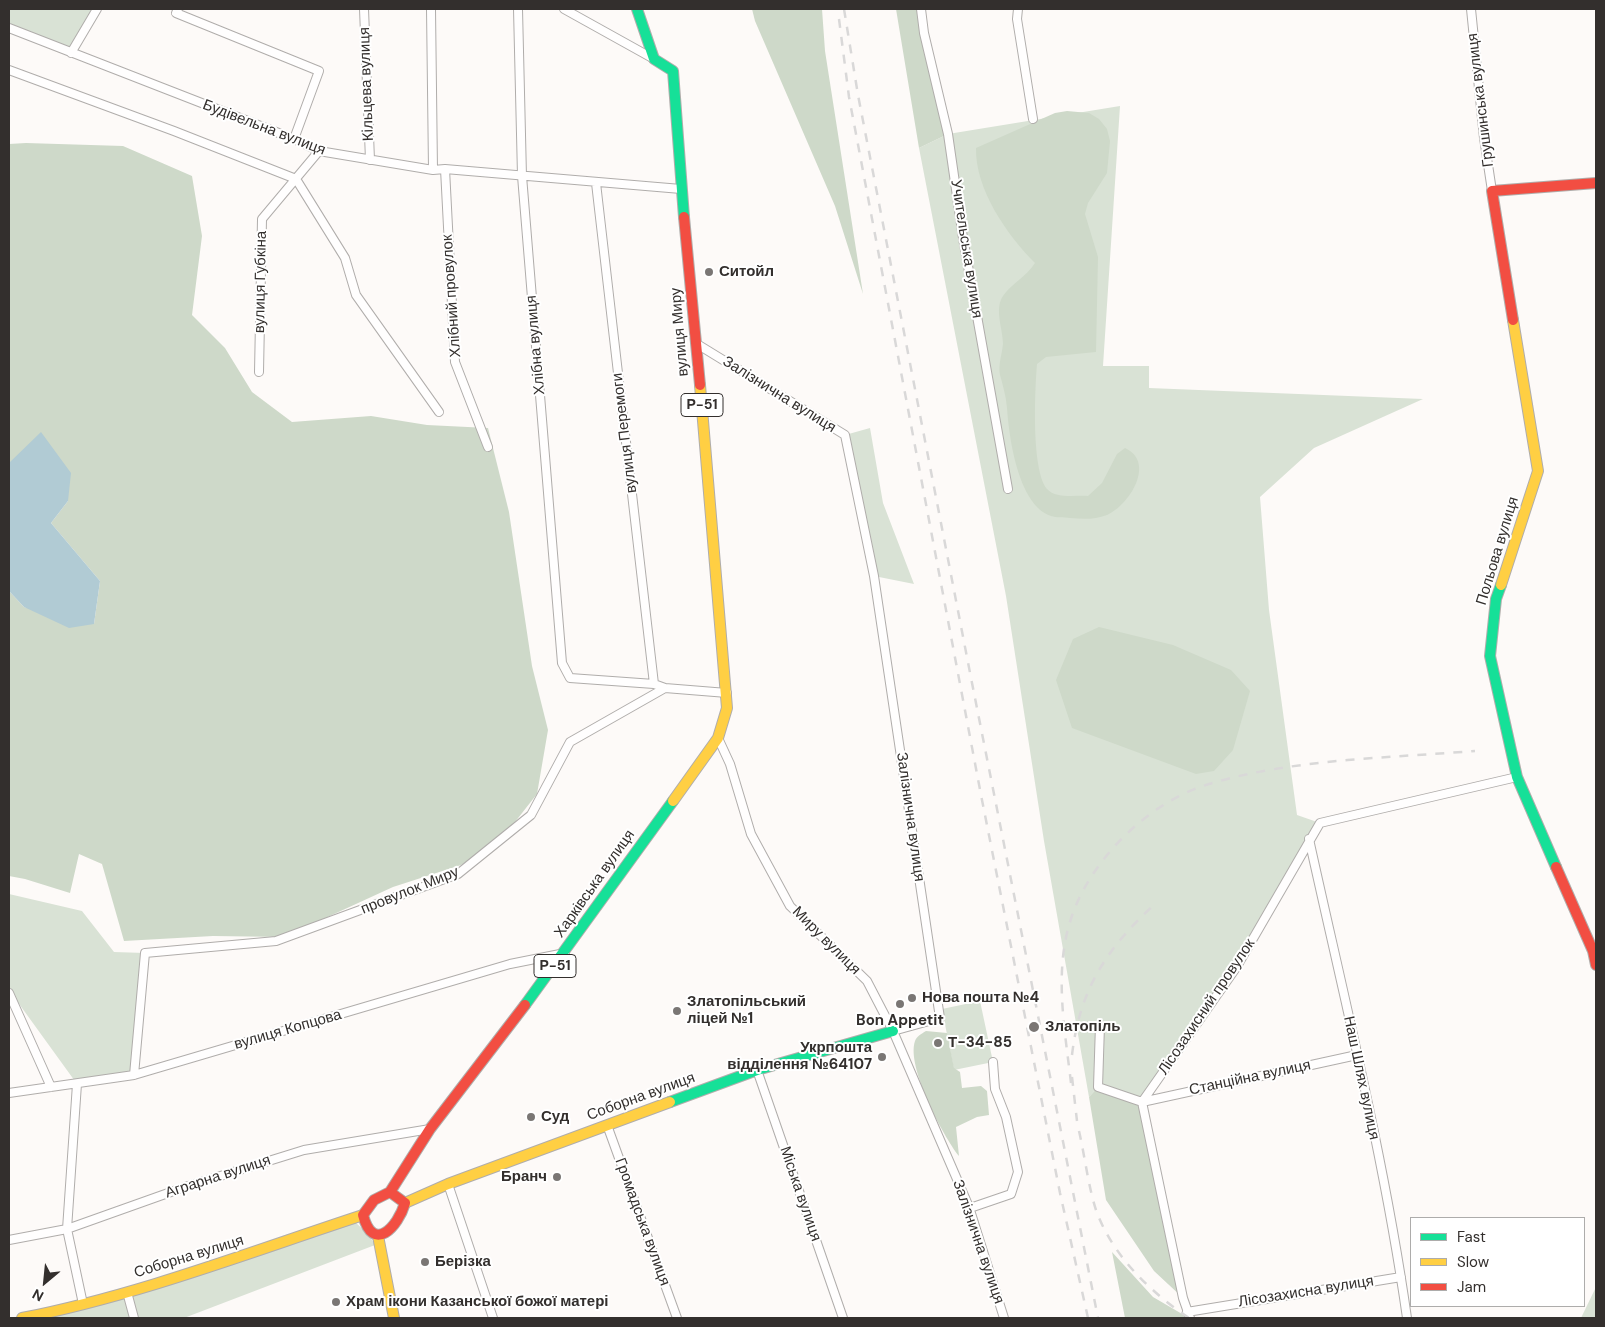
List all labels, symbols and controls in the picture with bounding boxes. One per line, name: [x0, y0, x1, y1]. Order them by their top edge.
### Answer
street label: Кільцева вулиця: [356, 27, 378, 141]
street label: Грушинська вулиця: [1464, 32, 1498, 168]
street label: Будівельна вулиця: [200, 96, 328, 160]
street label: Учительська вулиця: [946, 178, 986, 320]
street label: вулиця Губкіна: [251, 231, 271, 333]
street label: Хлібний провулок: [439, 234, 465, 358]
place label: Ситойл: [719, 263, 774, 281]
marker: Ситойл: [703, 266, 715, 278]
street label: вулиця Миру: [667, 287, 693, 377]
street label: Хлібна вулиця: [523, 294, 549, 396]
street label: Залізнична вулиця: [719, 353, 839, 437]
street label: вулиця Перемоги: [609, 372, 641, 494]
road number: Р-51: [681, 394, 723, 416]
street label: Польова вулиця: [1473, 495, 1523, 607]
street label: Залізнична вулиця: [892, 751, 928, 883]
street label: Харківська вулиця: [551, 827, 639, 941]
street label: провулок Миру: [358, 863, 462, 919]
street label: Миру вулиця: [788, 903, 864, 979]
street label: Лісозахисний провулок: [1155, 936, 1259, 1078]
road number: Р-51: [534, 954, 576, 978]
place label: Нова пошта №4: [922, 989, 1039, 1007]
marker: Нова пошта №4: [906, 992, 918, 1004]
place label: Златопільський ліцей №1: [687, 993, 806, 1028]
marker: Bon Appetit: [894, 998, 906, 1010]
marker: Златопільський ліцей №1: [671, 1005, 683, 1017]
street label: вулиця Копцова: [232, 1006, 344, 1054]
place label: Bon Appetit: [856, 1012, 944, 1030]
street label: Наш Шлях вулиця: [1339, 1015, 1383, 1141]
place label: Златопіль: [1045, 1018, 1121, 1036]
marker: Златопіль: [1027, 1020, 1041, 1034]
place label: Т-34-85: [948, 1034, 1012, 1052]
marker: Т-34-85: [932, 1037, 944, 1049]
place label: Укрпошта відділення №64107: [727, 1039, 872, 1074]
marker: Укрпошта відділення №64107: [876, 1051, 888, 1063]
street label: Станційна вулиця: [1188, 1056, 1312, 1100]
street label: Соборна вулиця: [584, 1069, 698, 1125]
place label: Суд: [541, 1108, 569, 1126]
marker: Суд: [525, 1111, 537, 1123]
street label: Міська вулиця: [775, 1144, 825, 1244]
street label: Аграрна вулиця: [163, 1151, 273, 1203]
street label: Громадська вулиця: [611, 1156, 673, 1288]
place label: Бранч: [501, 1168, 547, 1186]
marker: Бранч: [551, 1171, 563, 1183]
street label: Залізнична вулиця: [948, 1178, 1008, 1306]
legend: [1410, 1217, 1585, 1307]
text: Fast: [1457, 1227, 1486, 1247]
street label: Соборна вулиця: [132, 1232, 246, 1282]
text: Slow: [1457, 1252, 1489, 1272]
place label: Берізка: [435, 1253, 491, 1271]
marker: Берізка: [419, 1256, 431, 1268]
north arrow: [20, 1257, 70, 1307]
street label: Лісозахисна вулиця: [1237, 1272, 1375, 1312]
text: Jam: [1457, 1277, 1486, 1297]
text: N: [29, 1285, 47, 1306]
place label: Храм ікони Казанської божої матері: [346, 1293, 609, 1311]
marker: Храм ікони Казанської божої матері: [330, 1296, 342, 1308]

